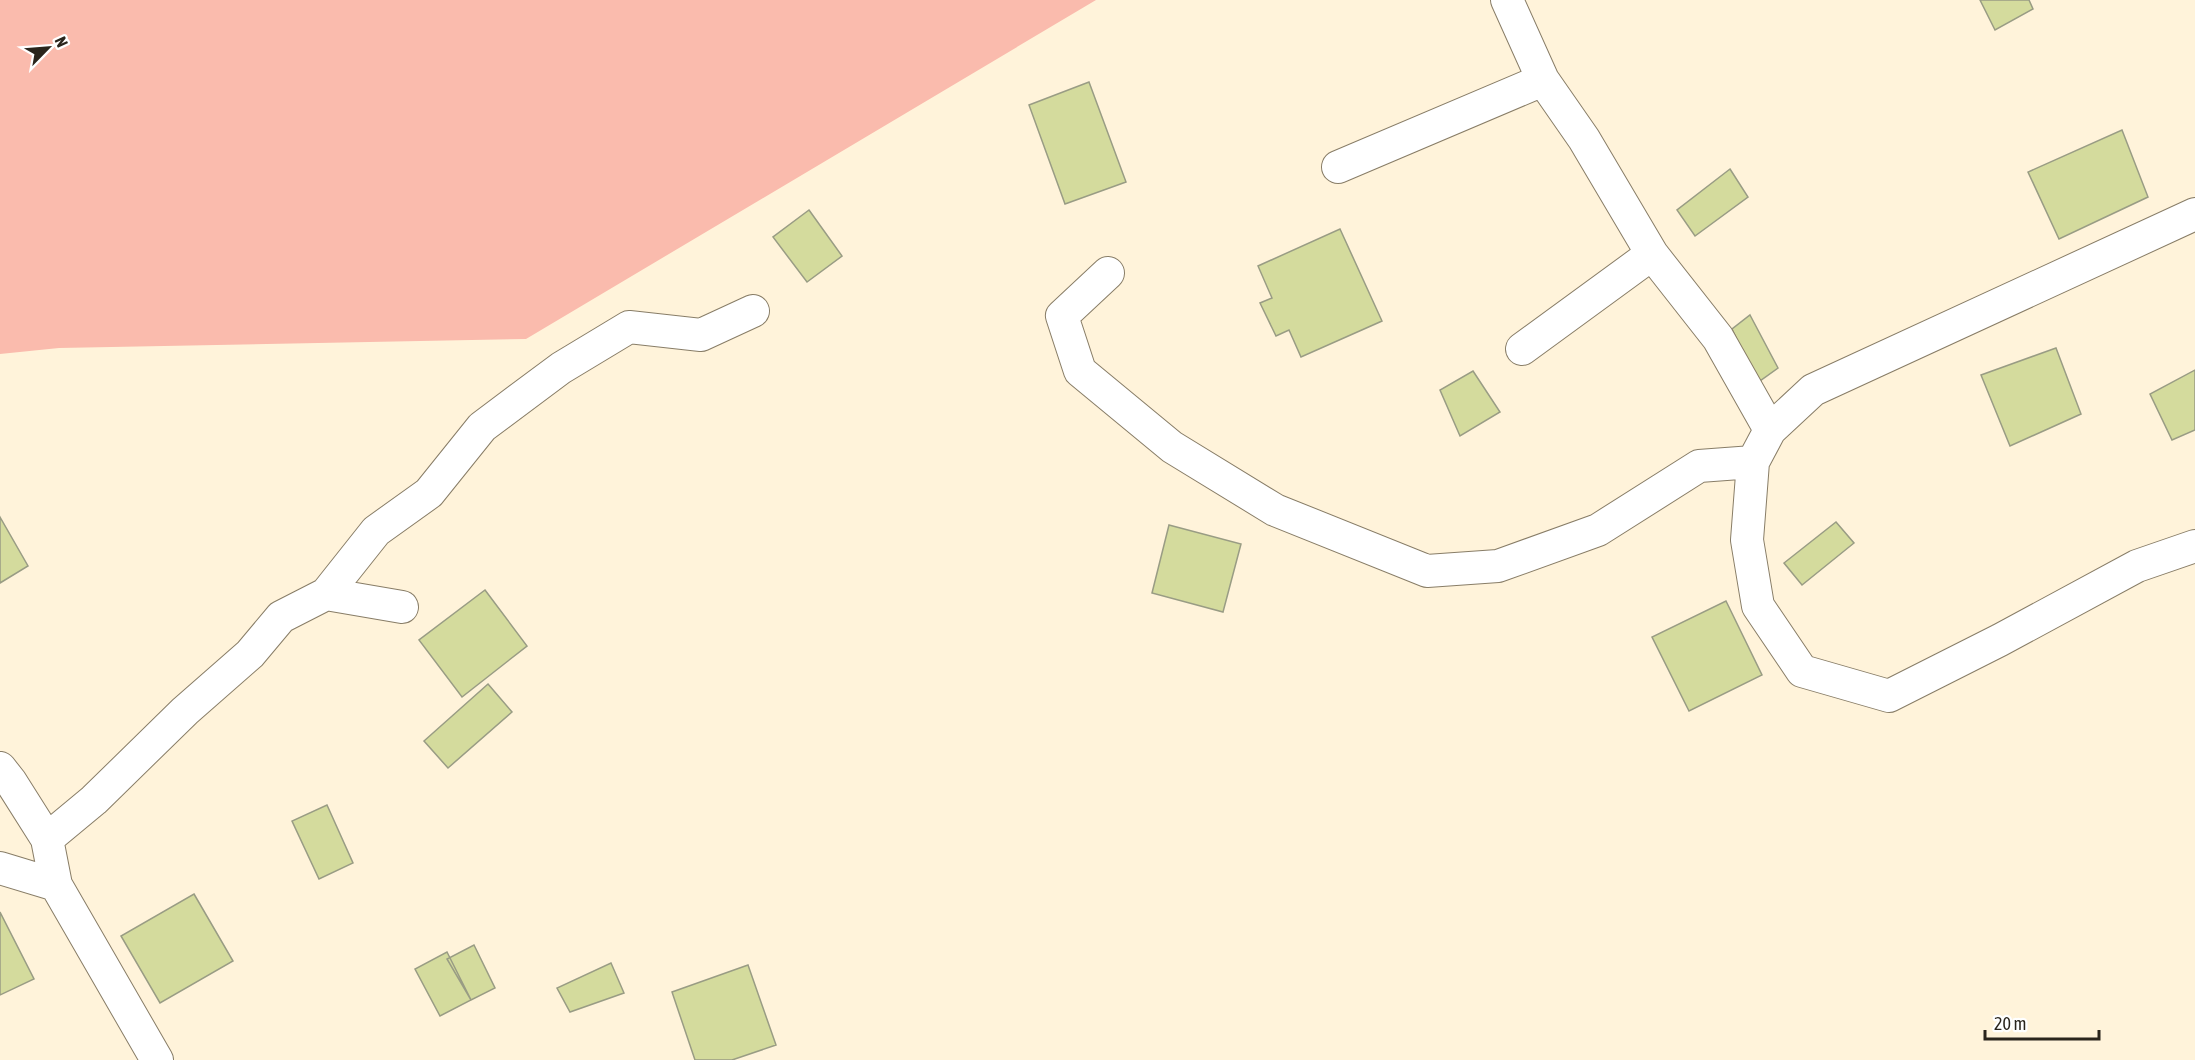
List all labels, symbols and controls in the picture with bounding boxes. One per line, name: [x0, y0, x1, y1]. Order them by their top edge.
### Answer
north arrow: [18, 18, 78, 78]
text: N: [51, 34, 72, 50]
scale bar: [1985, 1003, 2099, 1041]
text: 20 m: [1994, 1013, 2026, 1034]

